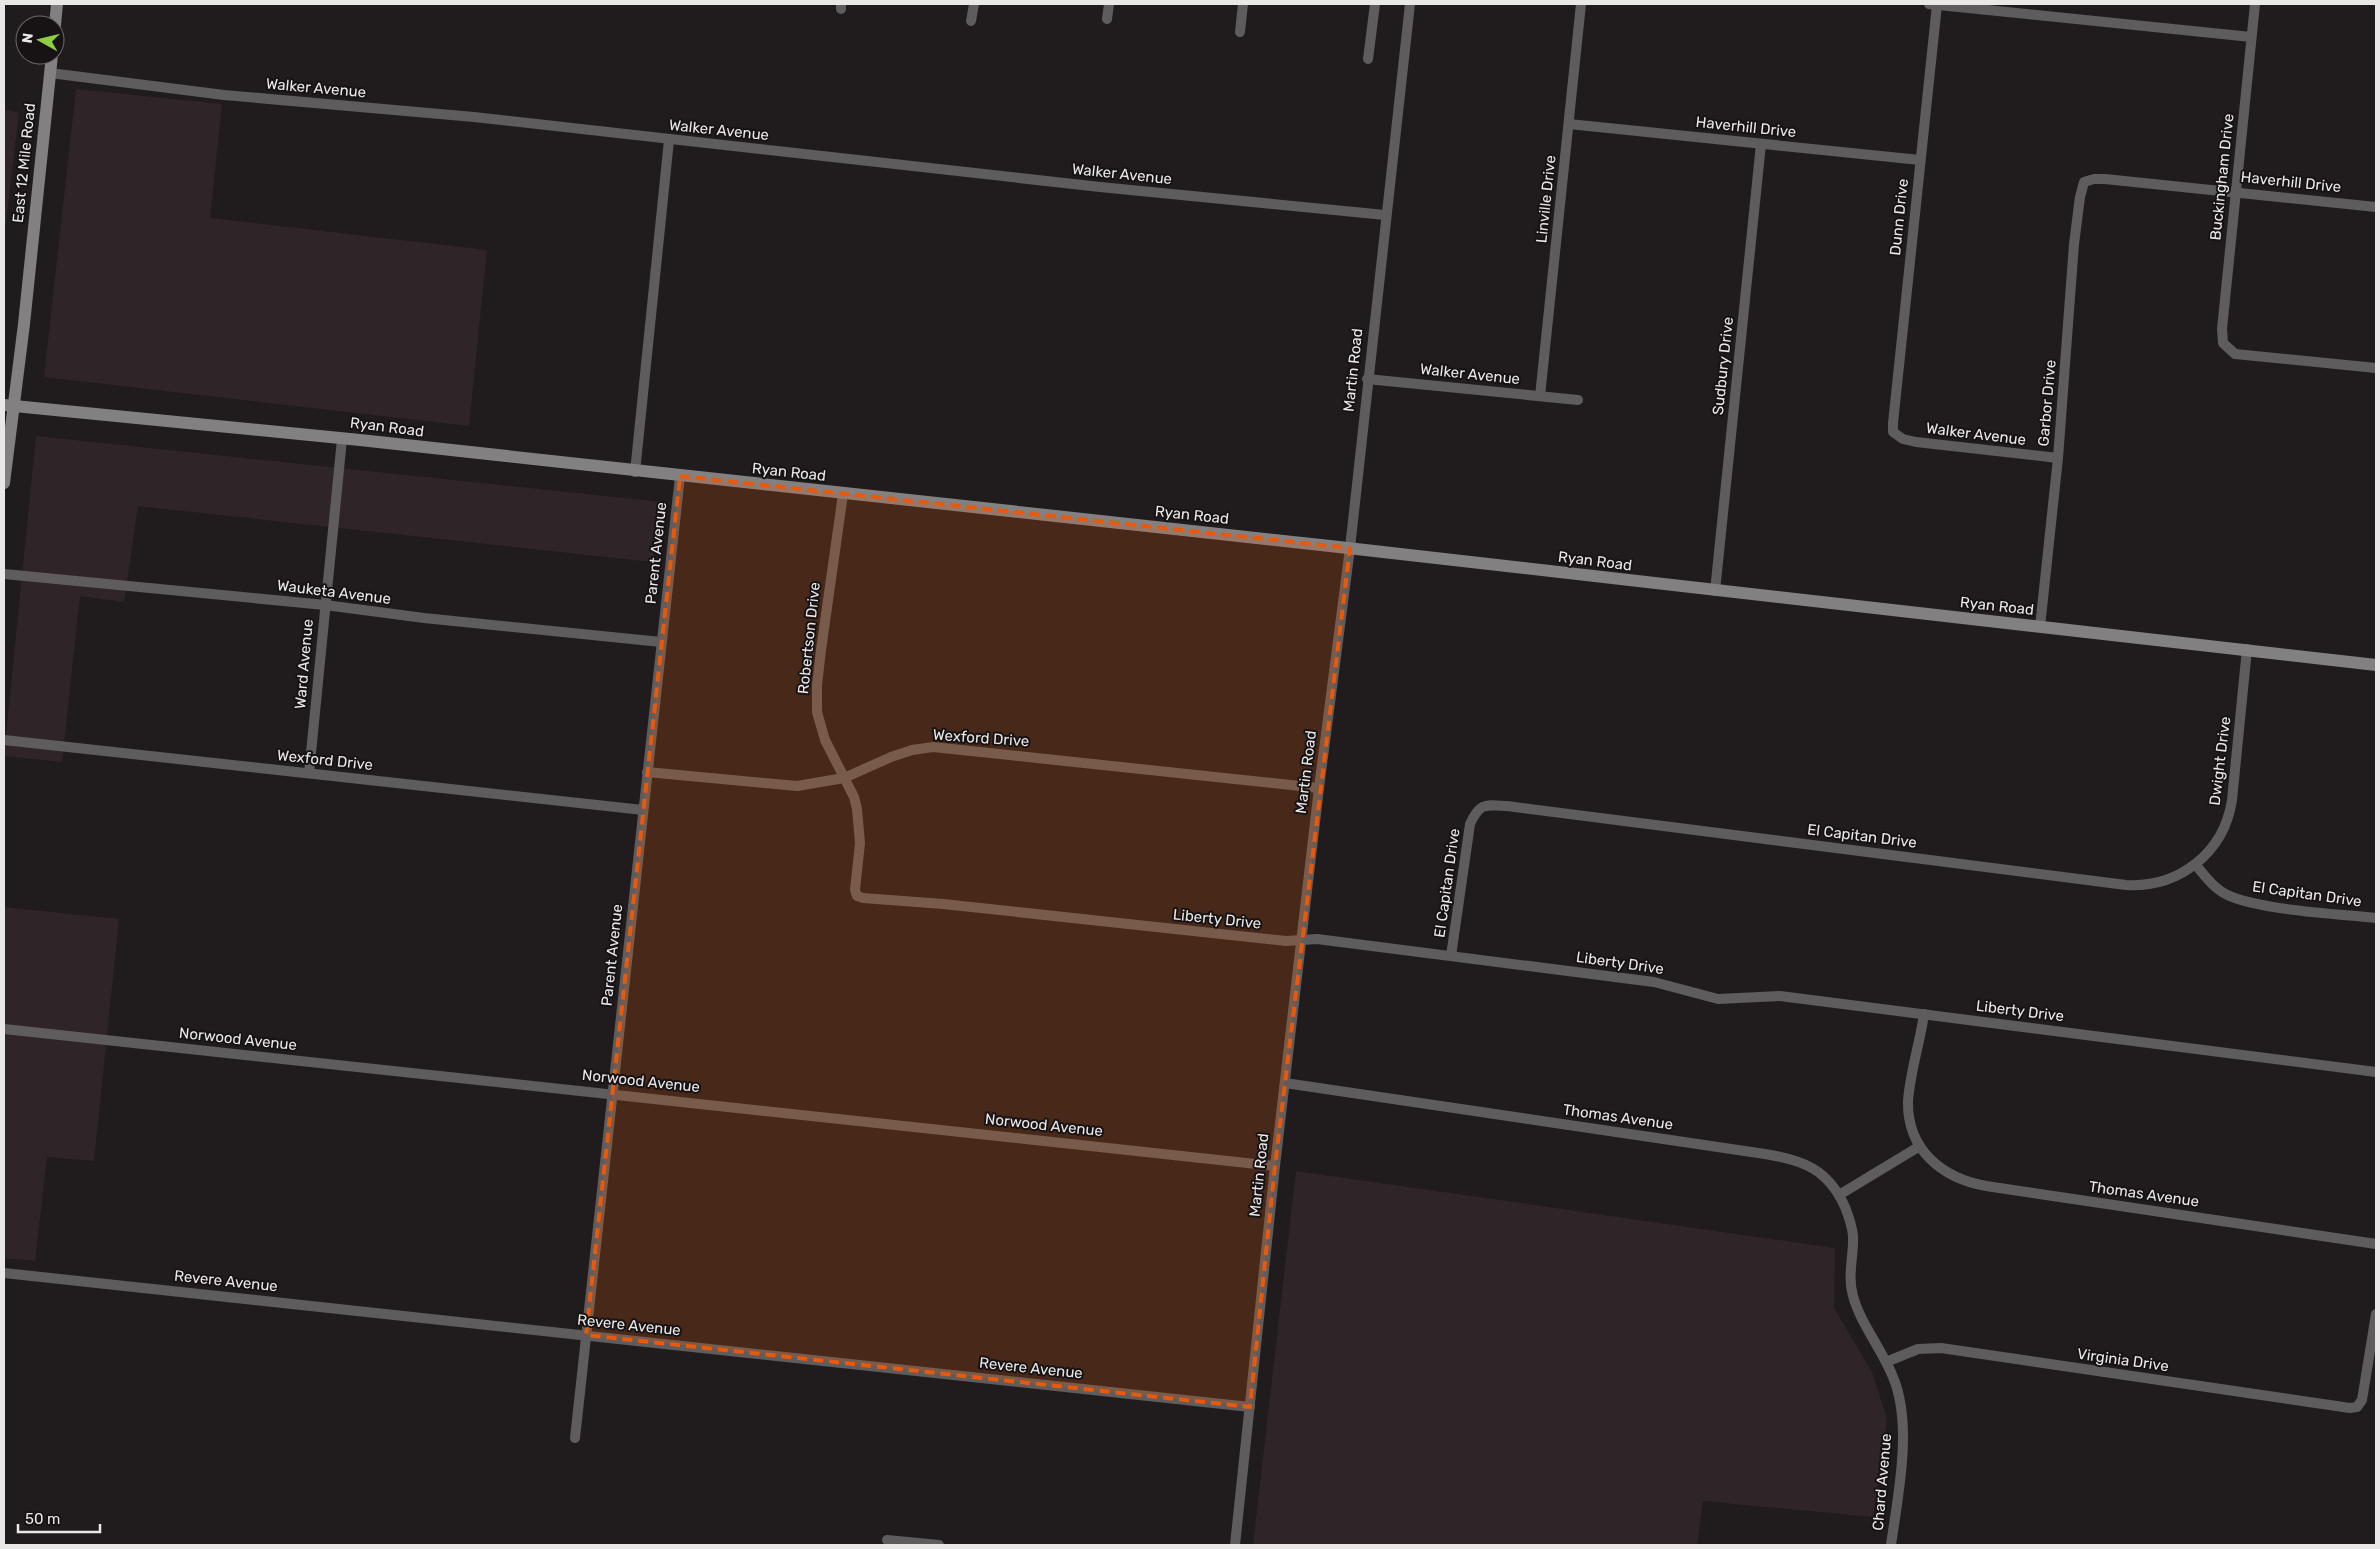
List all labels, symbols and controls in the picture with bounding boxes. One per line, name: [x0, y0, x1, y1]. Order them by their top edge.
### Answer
north arrow: [15, 15, 65, 65]
text: N: [19, 32, 37, 44]
street label: Walker Avenue: [265, 75, 367, 101]
street label: East 12 Mile Road: [9, 102, 39, 224]
street label: Haverhill Drive: [1695, 113, 1797, 141]
street label: Buckingham Drive: [2206, 113, 2238, 241]
street label: Walker Avenue: [668, 116, 770, 144]
street label: Linville Drive: [1532, 154, 1560, 244]
street label: Walker Avenue: [1071, 160, 1173, 188]
street label: Haverhill Drive: [2240, 168, 2342, 196]
street label: Dunn Drive: [1886, 178, 1912, 256]
street label: Sudbury Drive: [1709, 316, 1737, 416]
street label: Martin Road: [1340, 327, 1366, 413]
street label: Garbor Drive: [2034, 359, 2060, 447]
street label: Walker Avenue: [1419, 360, 1521, 388]
street label: Ryan Road: [349, 414, 425, 440]
street label: Walker Avenue: [1925, 419, 2027, 449]
street label: Ryan Road: [751, 459, 827, 485]
street label: Parent Avenue: [642, 501, 670, 605]
street label: Ryan Road: [1154, 502, 1230, 528]
street label: Ryan Road: [1557, 548, 1633, 574]
street label: Wauketa Avenue: [276, 576, 392, 608]
street label: Robertson Drive: [794, 581, 824, 695]
street label: Ryan Road: [1959, 593, 2035, 619]
street label: Ward Avenue: [291, 618, 317, 710]
street label: Dwight Drive: [2206, 715, 2234, 807]
street label: Wexford Drive: [932, 726, 1030, 750]
street label: Martin Road: [1292, 729, 1320, 815]
street label: Wexford Drive: [276, 746, 374, 774]
street label: El Capitan Drive: [1806, 820, 1918, 852]
street label: El Capitan Drive: [1430, 827, 1464, 939]
street label: El Capitan Drive: [2251, 877, 2363, 911]
street label: Parent Avenue: [598, 903, 626, 1007]
street label: Liberty Drive: [1172, 905, 1262, 933]
street label: Liberty Drive: [1575, 948, 1665, 978]
street label: Liberty Drive: [1975, 997, 2065, 1025]
street label: Norwood Avenue: [178, 1024, 298, 1054]
street label: Norwood Avenue: [581, 1066, 701, 1096]
street label: Thomas Avenue: [1562, 1100, 1674, 1134]
street label: Norwood Avenue: [984, 1110, 1104, 1140]
street label: Martin Road: [1246, 1132, 1272, 1218]
street label: Thomas Avenue: [2088, 1177, 2200, 1211]
street label: Revere Avenue: [173, 1267, 279, 1295]
street label: Revere Avenue: [576, 1311, 682, 1339]
street label: Virginia Drive: [2076, 1345, 2170, 1375]
street label: Revere Avenue: [978, 1354, 1084, 1382]
street label: Chard Avenue: [1869, 1433, 1895, 1531]
scale bar: [18, 1502, 100, 1534]
text: 50 m: [25, 1510, 60, 1528]

